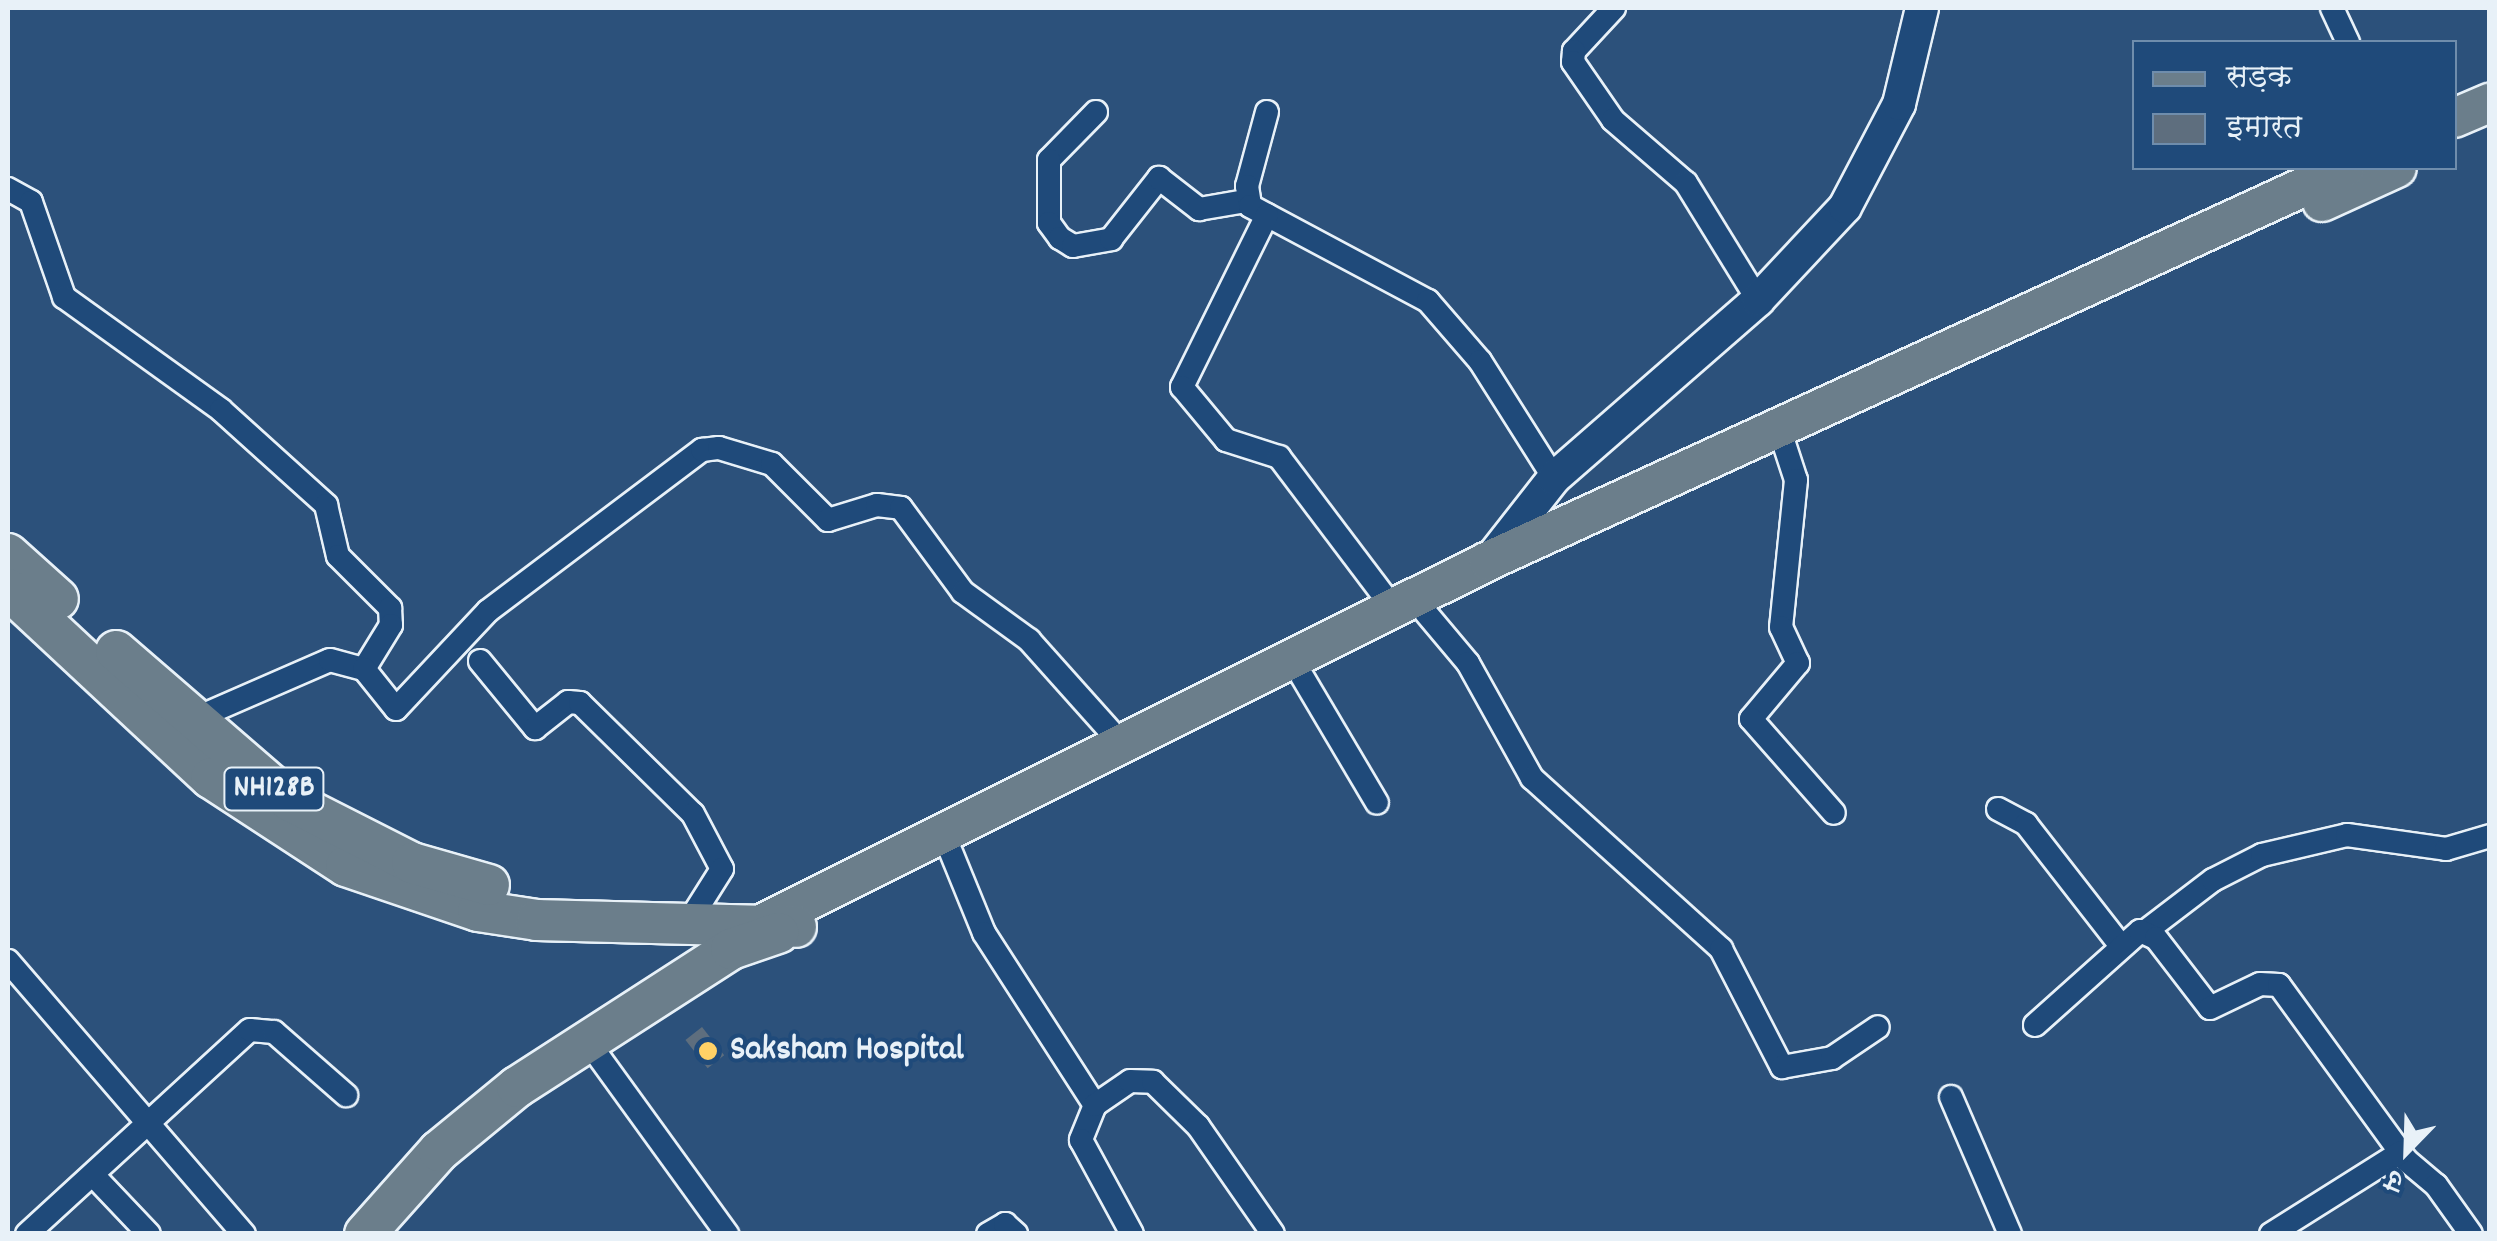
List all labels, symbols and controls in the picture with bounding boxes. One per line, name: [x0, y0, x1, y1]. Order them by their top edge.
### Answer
legend: [2132, 40, 2457, 170]
text: सड़क: [2226, 58, 2292, 101]
text: इमारत: [2226, 108, 2302, 151]
road number: NH128B: [222, 762, 326, 816]
place label: Saksham Hospital: [730, 1030, 964, 1072]
marker: Saksham Hospital: [695, 1038, 721, 1064]
north arrow: [2357, 1101, 2457, 1201]
text: उ: [2380, 1157, 2410, 1200]

